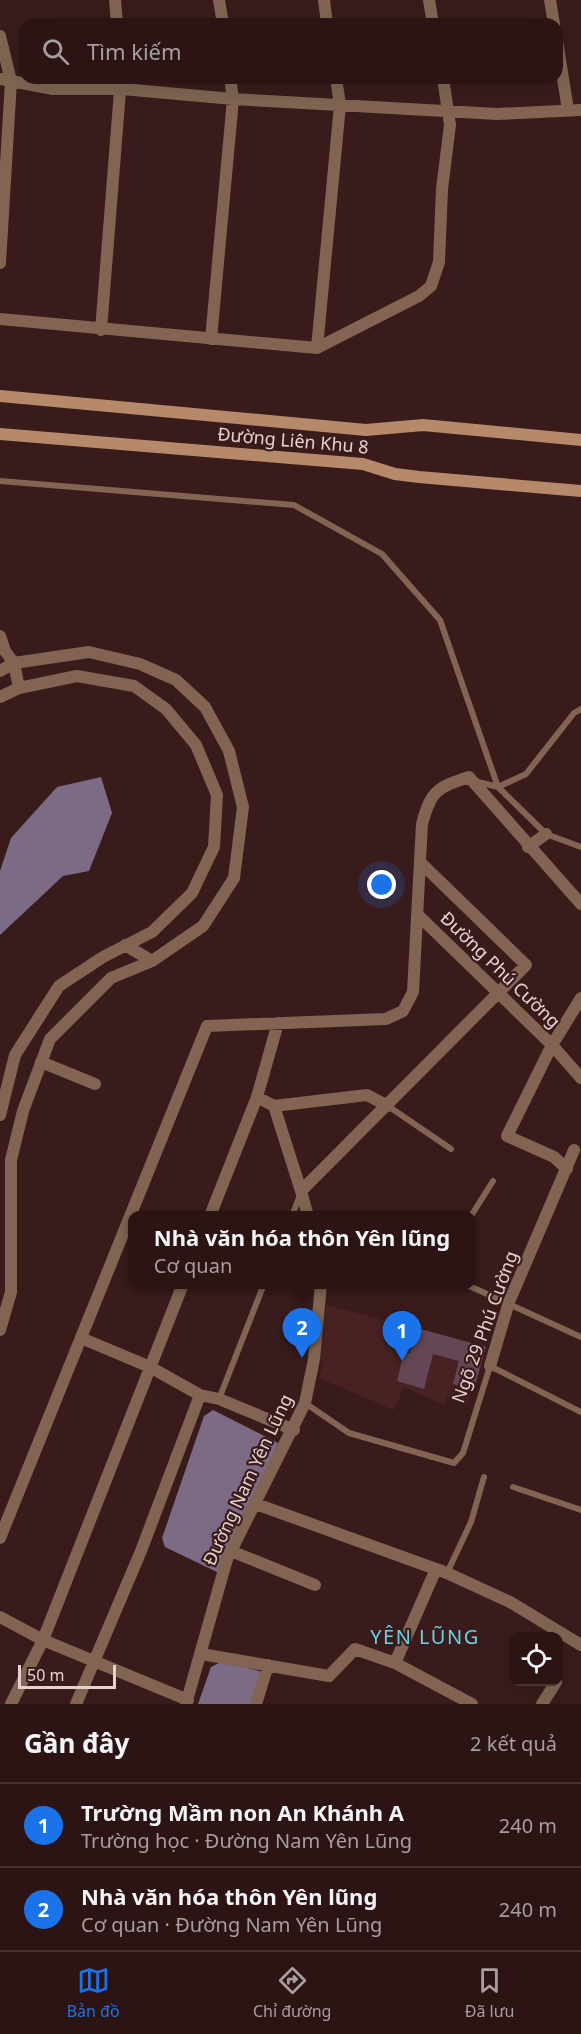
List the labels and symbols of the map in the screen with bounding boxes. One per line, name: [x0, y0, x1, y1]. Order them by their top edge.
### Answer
street label: Đường Liên Khu 8: [217, 421, 370, 459]
your location: [367, 870, 396, 899]
street label: Đường Phú Cường: [436, 906, 566, 1033]
street label: Ngõ 29 Phú Cường: [445, 1247, 523, 1406]
pin: 2: [282, 1308, 322, 1358]
pin: 1: [382, 1312, 422, 1361]
street label: Đường Nam Yên Lũng: [197, 1390, 297, 1569]
district label: YÊN LŨNG: [370, 1623, 480, 1650]
scale bar: [18, 1662, 116, 1690]

